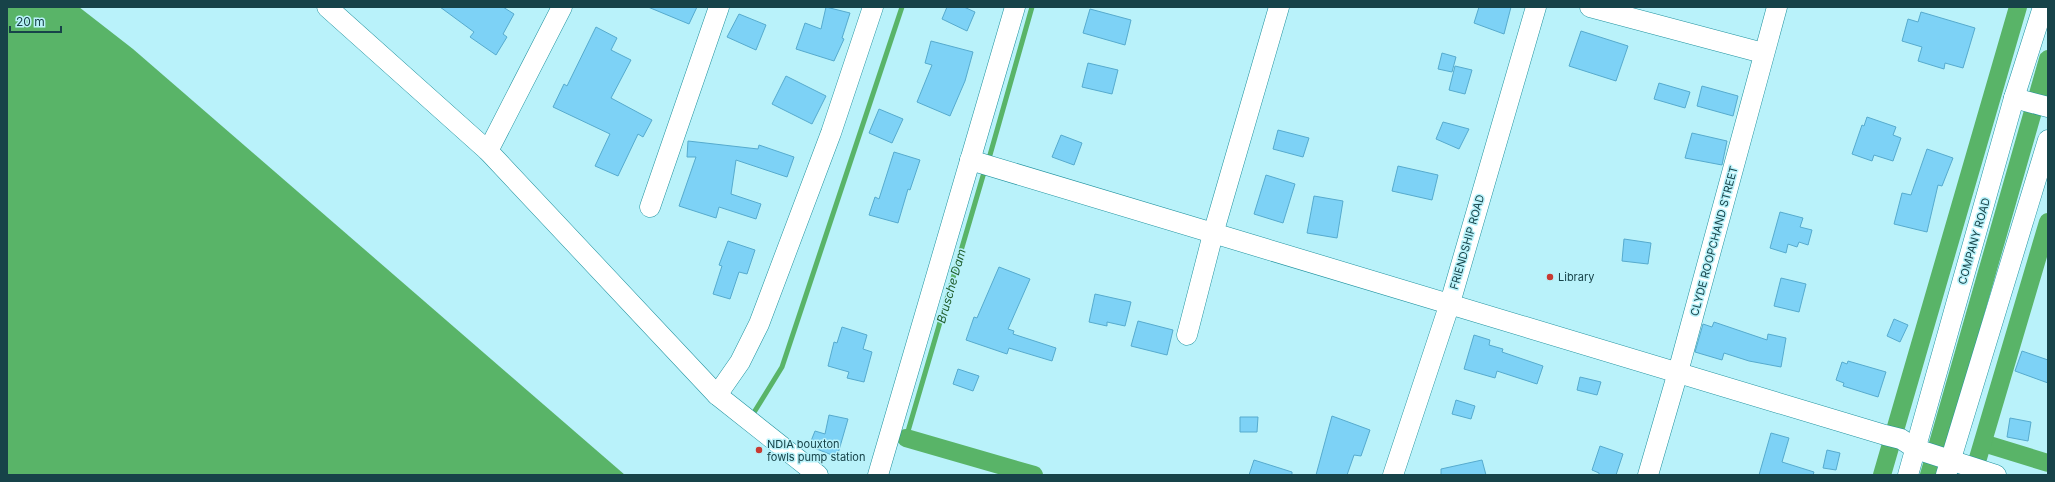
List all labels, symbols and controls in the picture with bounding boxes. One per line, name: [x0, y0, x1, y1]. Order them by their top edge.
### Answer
scale bar: [10, 8, 61, 34]
text: 20 m: [16, 14, 45, 29]
street label: CLYDE ROOPCHAND STREET: [1687, 165, 1741, 317]
street label: FRIENDSHIP ROAD: [1447, 193, 1487, 291]
street label: COMPANY ROAD: [1955, 196, 1993, 286]
water label: Brusche Dam: [933, 247, 969, 325]
place label: Library: [1558, 270, 1594, 284]
marker: Library: [1545, 272, 1555, 282]
place label: NDIA bouxton fowls pump station: [767, 437, 865, 464]
marker: NDIA bouxton fowls pump station: [754, 445, 764, 455]

